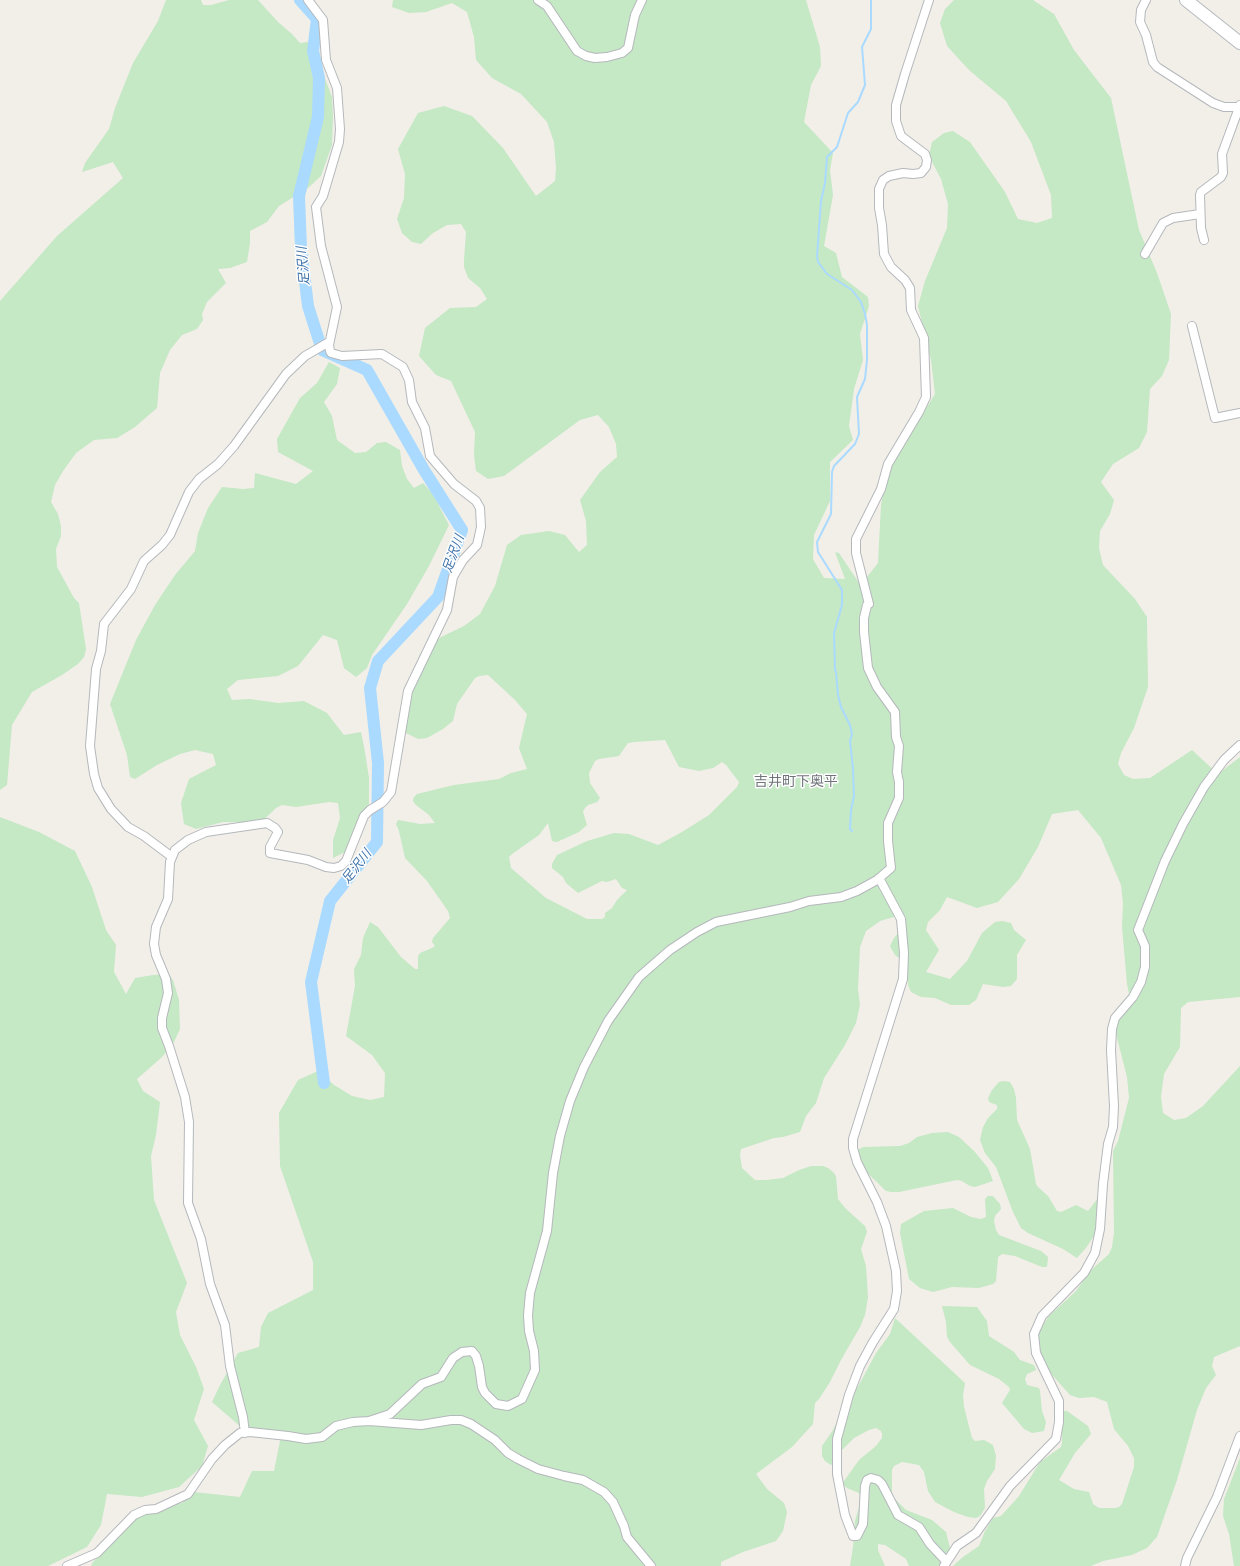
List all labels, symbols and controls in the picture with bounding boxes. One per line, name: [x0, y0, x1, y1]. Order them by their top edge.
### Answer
water label: 足沢川: [295, 246, 313, 286]
water label: 足沢川: [440, 533, 468, 575]
district label: 吉井町下奥平: [754, 774, 838, 790]
water label: 足沢川: [339, 847, 375, 887]

